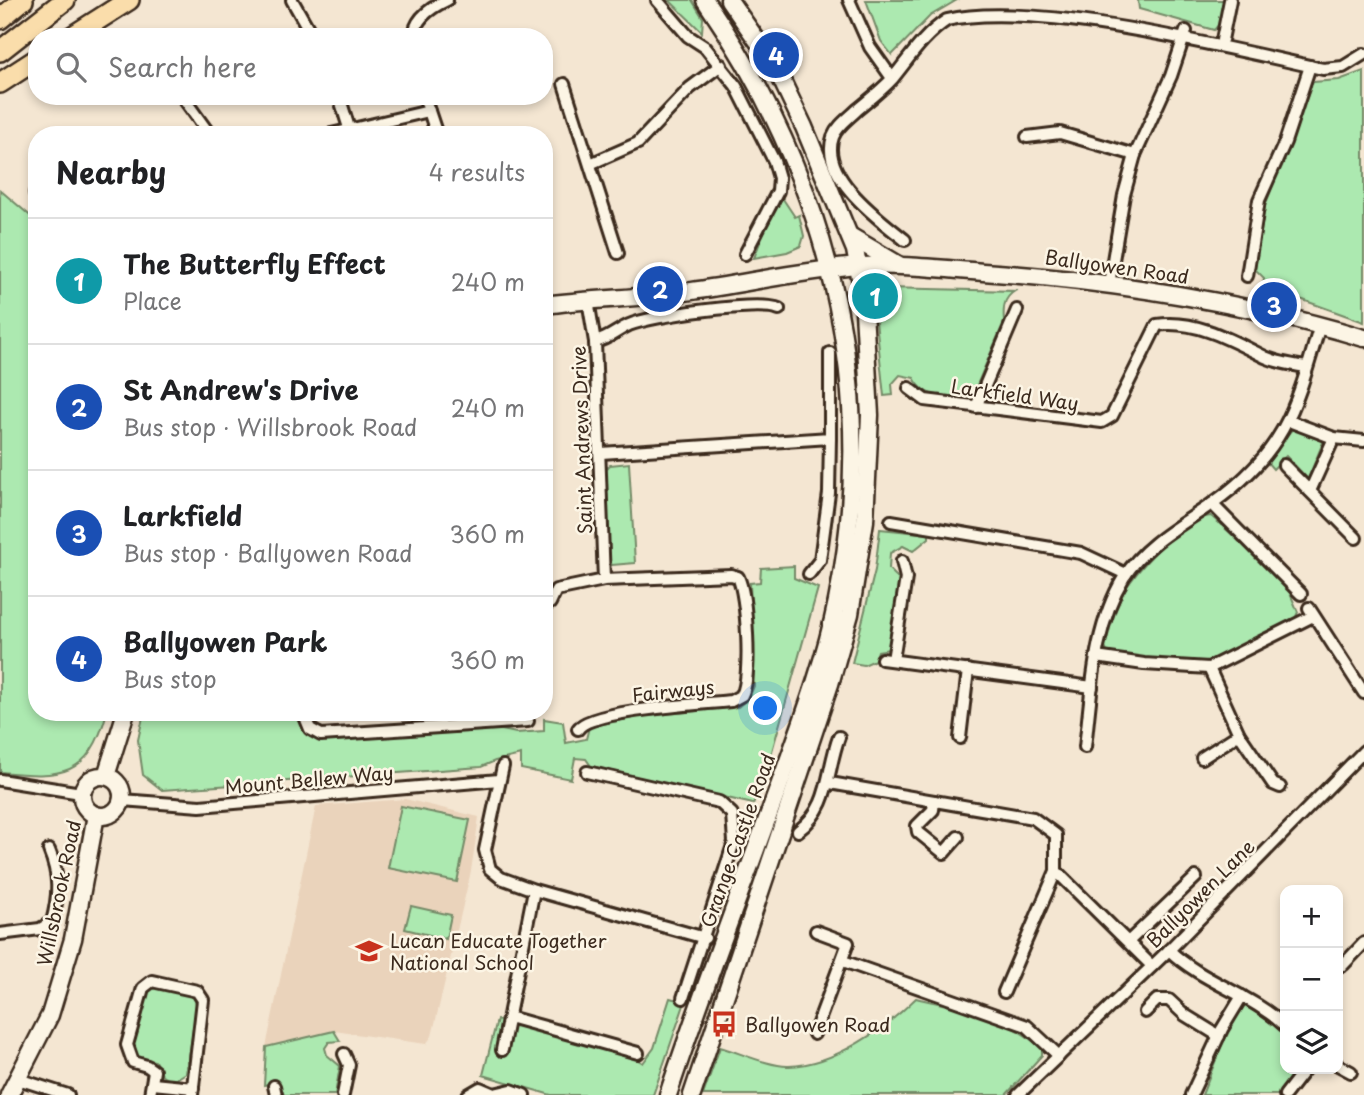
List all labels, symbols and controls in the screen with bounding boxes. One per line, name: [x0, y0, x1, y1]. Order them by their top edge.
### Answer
search box: [28, 28, 553, 105]
pin: 4: [753, 29, 799, 81]
text: Search here: [108, 47, 257, 86]
icon: search: [52, 48, 90, 86]
text: Nearby: [56, 149, 166, 194]
text: 4 results: [429, 154, 525, 189]
street label: Ballyowen Road: [1043, 242, 1191, 290]
text: The Butterfly Effect: [123, 244, 386, 283]
pin: 2: [637, 263, 683, 315]
text: 1: [74, 264, 85, 299]
text: 240 m: [451, 264, 525, 299]
pin: 1: [852, 270, 898, 322]
pin: 3: [1251, 279, 1297, 331]
text: Place: [123, 283, 182, 318]
street label: Saint Andrews Drive: [564, 345, 598, 535]
text: St Andrew's Drive: [123, 370, 359, 409]
street label: Larkfield Way: [949, 371, 1081, 417]
text: 2: [71, 390, 87, 425]
text: 240 m: [451, 390, 525, 425]
text: Bus stop · Willsbrook Road: [123, 409, 418, 444]
text: Larkfield: [123, 496, 242, 535]
text: 3: [71, 516, 87, 551]
text: 360 m: [450, 516, 525, 551]
text: Bus stop · Ballyowen Road: [123, 535, 413, 570]
text: Ballyowen Park: [123, 622, 327, 661]
text: 4: [71, 642, 87, 677]
text: 360 m: [450, 642, 525, 677]
text: Bus stop: [123, 661, 217, 696]
street label: Fairways: [630, 672, 716, 708]
your location: [748, 691, 782, 725]
street label: Grange Castle Road: [692, 749, 782, 931]
street label: Mount Bellew Way: [223, 758, 395, 800]
street label: Willsbrook Road: [29, 817, 87, 969]
street label: Ballyowen Lane: [1140, 833, 1260, 953]
map controls: [1280, 885, 1343, 1074]
button: +: [1280, 885, 1343, 948]
place label: Lucan Educate Together National School: [390, 926, 607, 976]
school or university icon: Lucan Educate Together National School: [354, 936, 384, 966]
button: −: [1280, 948, 1343, 1011]
bus stop icon: Ballyowen Road: [709, 1009, 739, 1039]
place label: Ballyowen Road: [745, 1010, 890, 1038]
button: layers: [1280, 1011, 1343, 1074]

